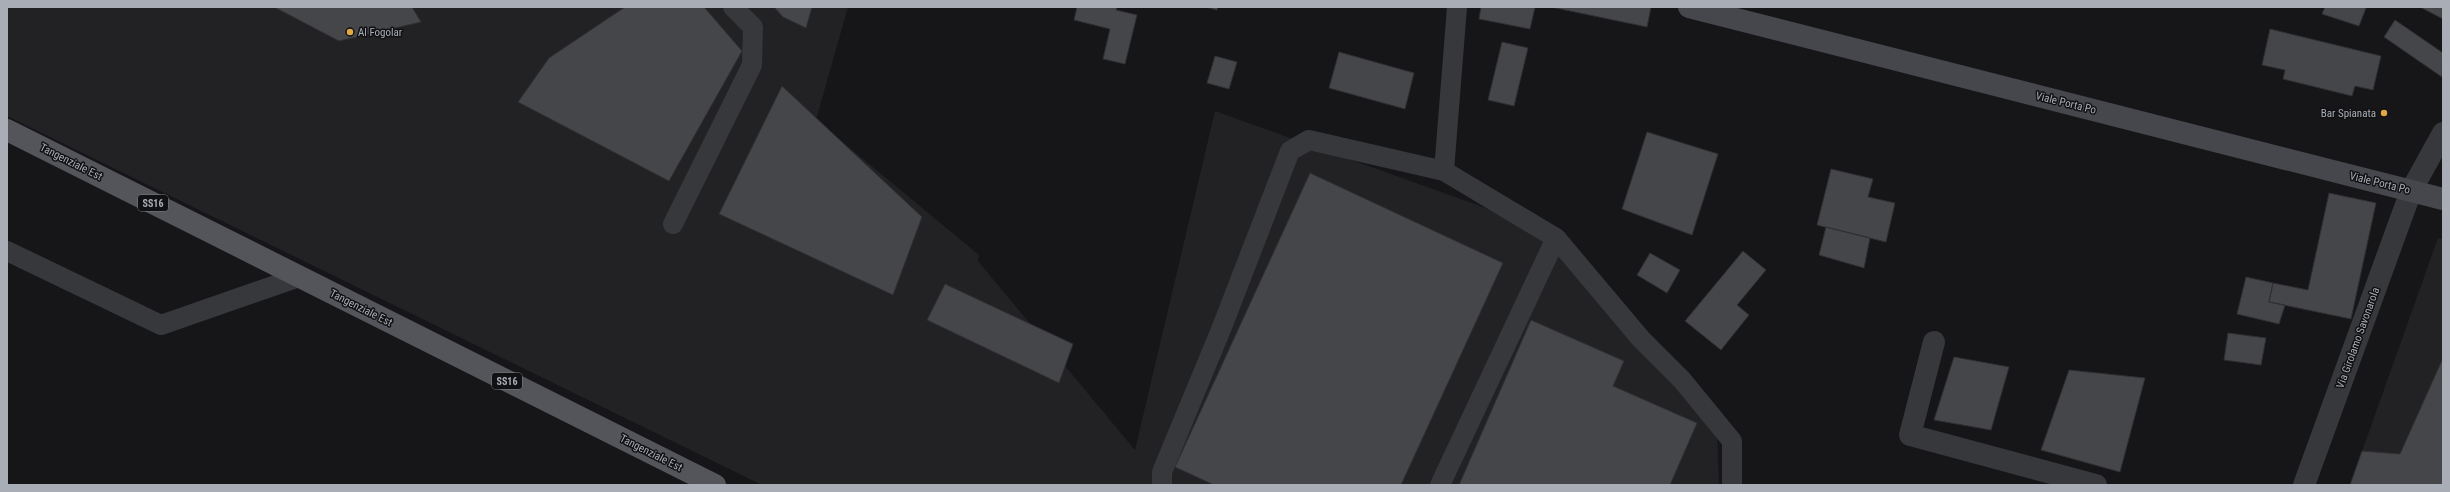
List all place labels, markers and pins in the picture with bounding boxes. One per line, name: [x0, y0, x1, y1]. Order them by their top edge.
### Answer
place label: Al Fogolar: [358, 26, 403, 39]
marker: Al Fogolar: [345, 27, 355, 37]
place label: Bar Spianata: [2321, 107, 2376, 120]
marker: Bar Spianata: [2379, 108, 2389, 118]

